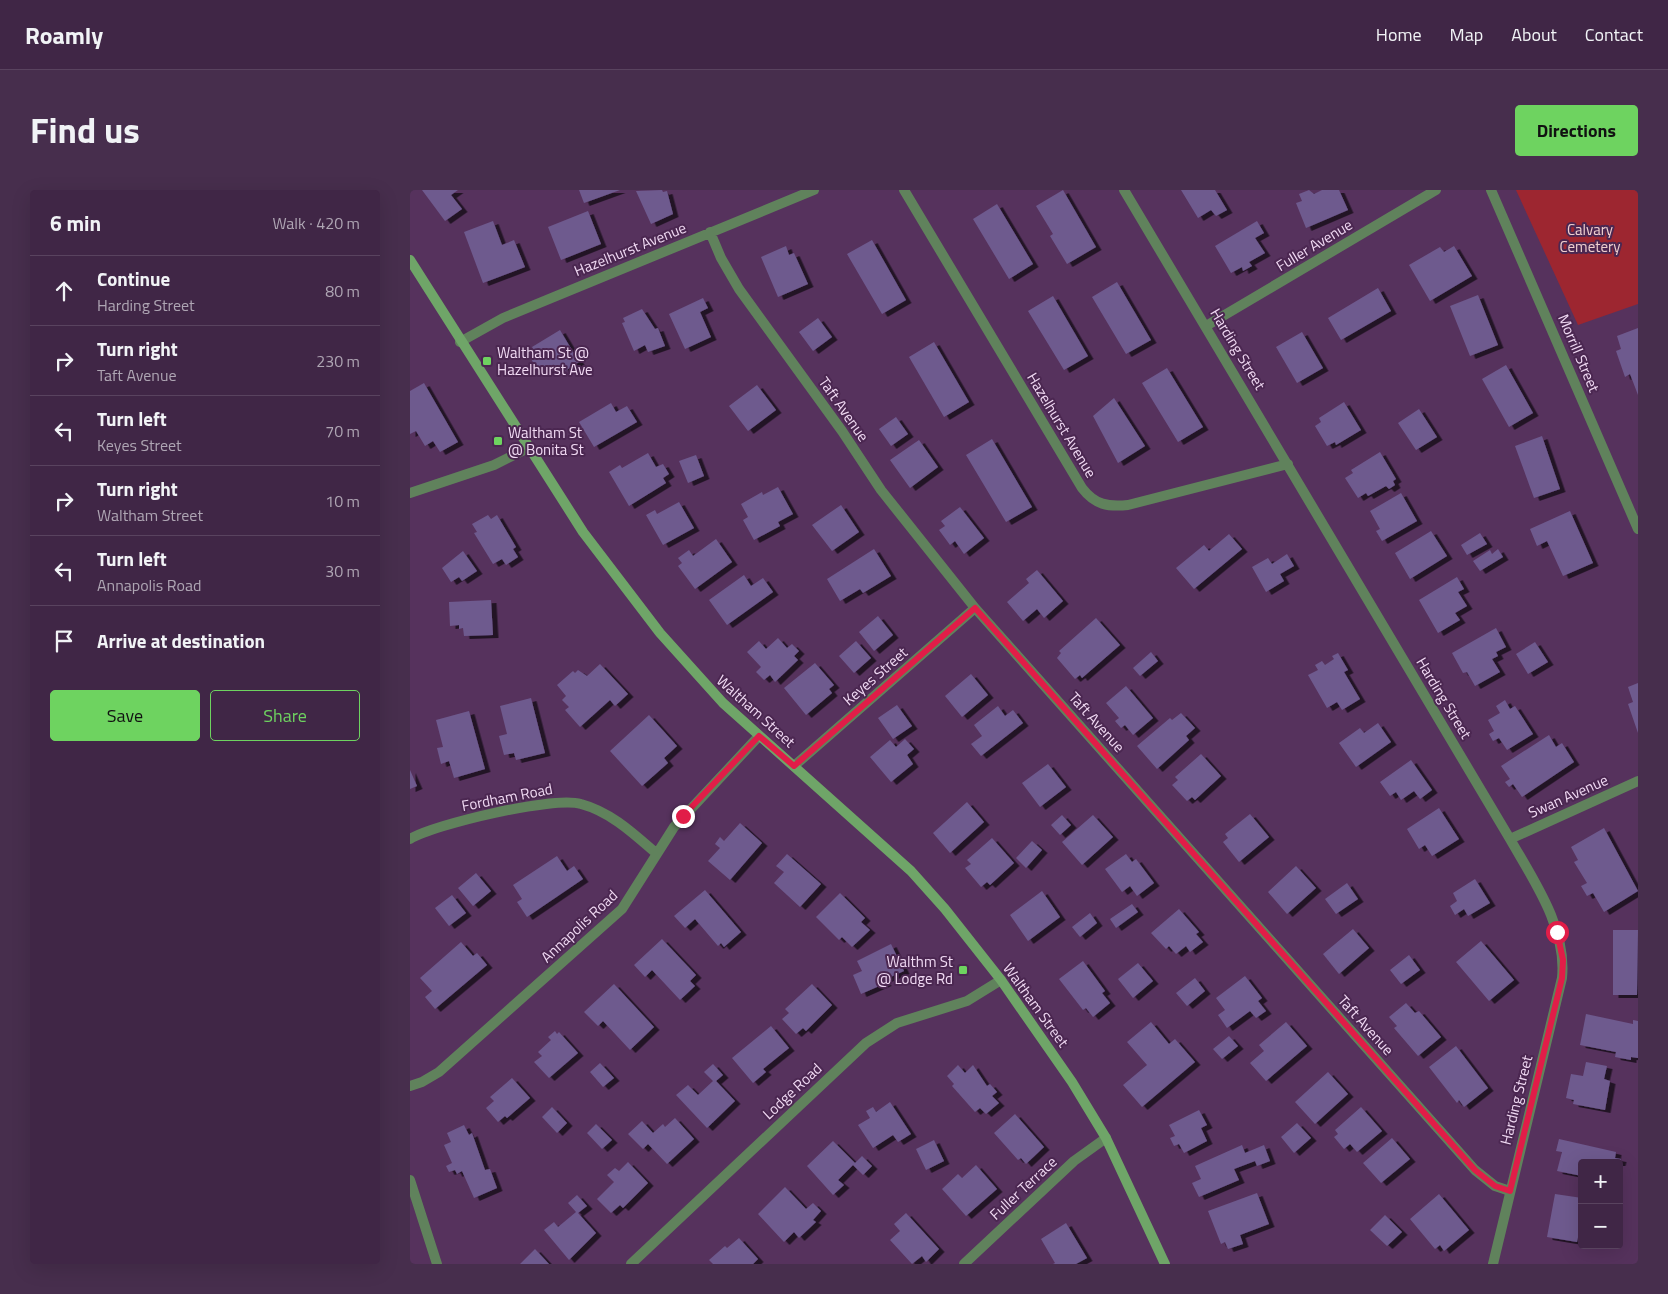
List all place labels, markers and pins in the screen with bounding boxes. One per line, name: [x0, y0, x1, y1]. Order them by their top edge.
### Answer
place label: Waltham St @ Hazelhurst Ave: [497, 341, 593, 381]
marker: Waltham St @ Hazelhurst Ave: [481, 355, 493, 367]
place label: Waltham St @ Bonita St: [508, 421, 585, 461]
marker: Waltham St @ Bonita St: [492, 435, 504, 447]
place label: Walthm St @ Lodge Rd: [876, 950, 954, 990]
marker: Walthm St @ Lodge Rd: [957, 964, 969, 976]

